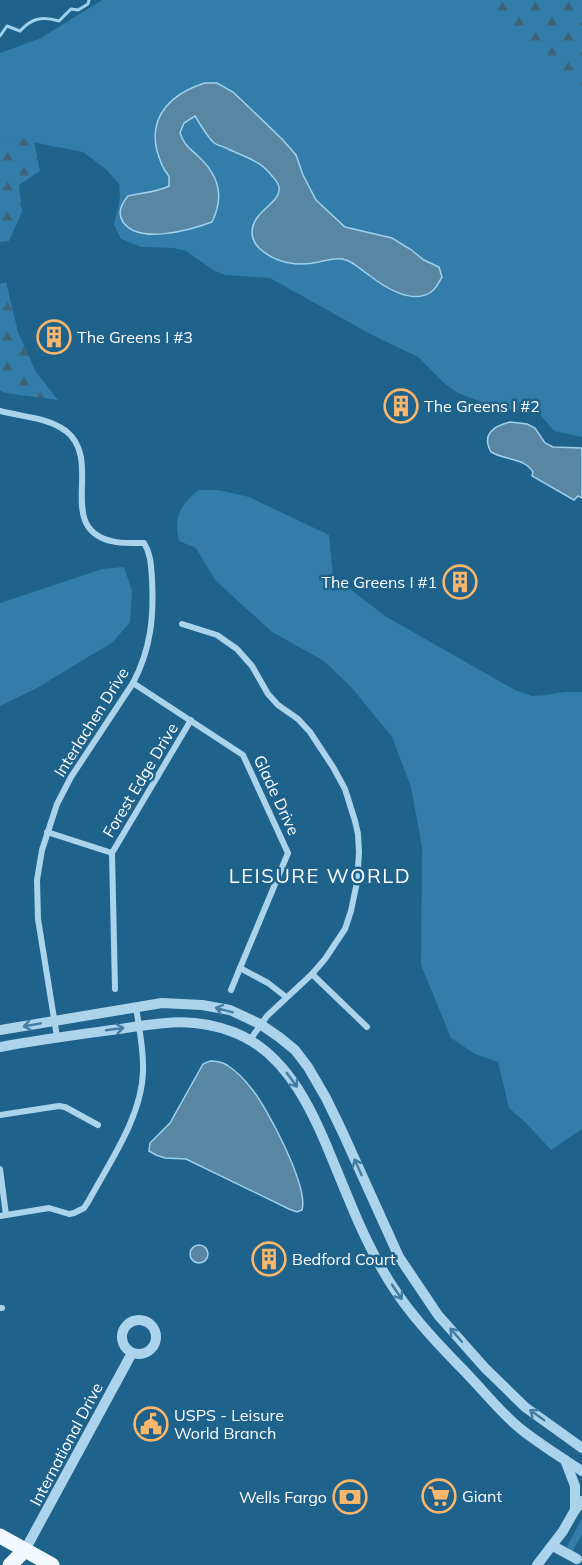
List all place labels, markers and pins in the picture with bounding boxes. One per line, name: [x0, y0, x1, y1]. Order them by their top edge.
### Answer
building icon: The Greens I #3: [36, 319, 72, 355]
place label: The Greens I #3: [77, 327, 193, 347]
building icon: The Greens I #2: [383, 388, 419, 424]
place label: The Greens I #2: [424, 396, 540, 416]
building icon: The Greens I #1: [442, 564, 478, 600]
place label: The Greens I #1: [321, 572, 437, 592]
building icon: Bedford Court: [251, 1241, 287, 1277]
place label: Bedford Court: [292, 1249, 396, 1269]
place label: USPS - Leisure World Branch: [174, 1405, 284, 1443]
public building icon: USPS - Leisure World Branch: [133, 1406, 169, 1442]
supermarket icon: Giant: [421, 1478, 457, 1514]
bank icon: Wells Fargo: [332, 1479, 368, 1515]
place label: Giant: [462, 1486, 502, 1506]
place label: Wells Fargo: [239, 1487, 327, 1507]

